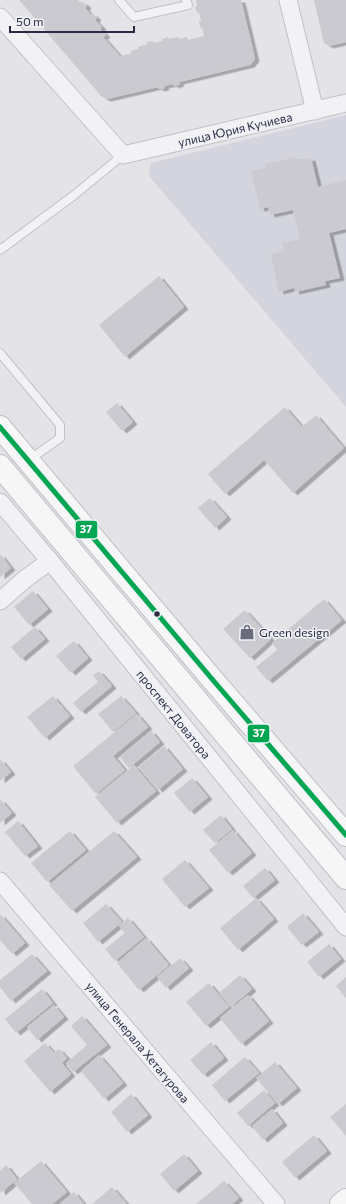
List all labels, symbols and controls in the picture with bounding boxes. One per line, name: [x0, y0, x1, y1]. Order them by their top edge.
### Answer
scale bar: [10, 8, 134, 34]
text: 50 m: [16, 14, 44, 28]
street label: улица Юрия Кучиева: [177, 109, 293, 149]
line badge: 37: [75, 520, 98, 539]
text: 37: [80, 522, 92, 535]
unlabelled marker: [152, 609, 162, 619]
shop icon: Green design: [238, 623, 256, 641]
place label: Green design: [259, 625, 329, 639]
street label: проспект Доватора: [134, 667, 214, 761]
line badge: 37: [247, 724, 270, 743]
text: 37: [253, 726, 265, 739]
street label: улица Генерала Хетагурова: [83, 979, 193, 1105]

